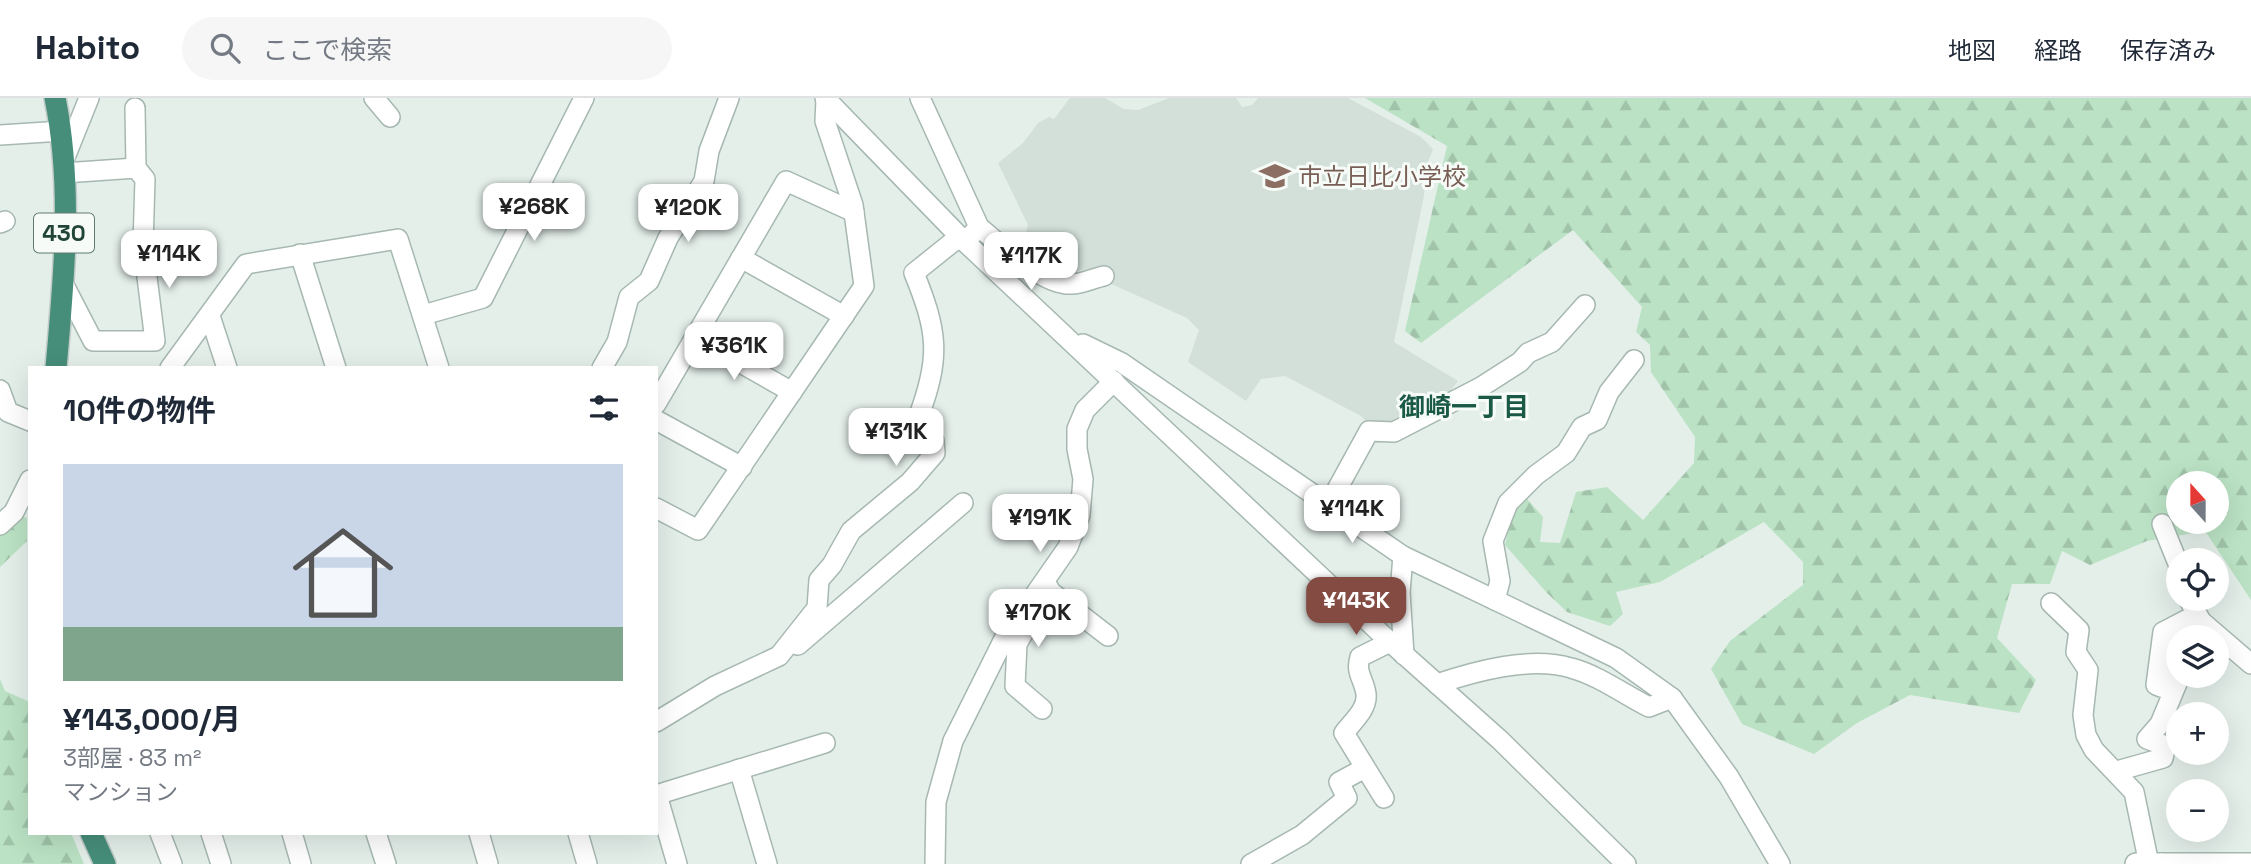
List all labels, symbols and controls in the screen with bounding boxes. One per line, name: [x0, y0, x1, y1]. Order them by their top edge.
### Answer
search box: [182, 17, 672, 80]
text: Habito: [35, 27, 140, 69]
icon: search: [206, 29, 244, 67]
text: ここで検索: [262, 33, 392, 67]
text: 地図: [1948, 35, 1996, 66]
text: 経路: [2034, 35, 2082, 66]
text: 保存済み: [2120, 35, 2216, 66]
school or university icon: 市立日比小学校: [1258, 159, 1292, 193]
place label: 市立日比小学校: [1298, 161, 1466, 192]
pin: ¥268K: [485, 184, 583, 243]
pin: ¥120K: [639, 184, 737, 244]
text: ¥268K: [499, 191, 569, 221]
text: ¥120K: [654, 192, 722, 222]
road number: 430: [34, 214, 94, 252]
pin: ¥114K: [120, 230, 218, 290]
pin: ¥117K: [982, 232, 1080, 292]
text: ¥114K: [137, 238, 201, 268]
text: ¥117K: [1000, 240, 1062, 270]
pin: ¥361K: [685, 322, 783, 382]
text: ¥361K: [700, 330, 768, 360]
icon: filters: [585, 389, 623, 427]
district label: 御崎一丁目: [1399, 390, 1529, 424]
text: 10件の物件: [63, 391, 216, 430]
pin: ¥131K: [847, 408, 945, 468]
text: ¥131K: [864, 416, 928, 446]
north arrow: [2166, 471, 2230, 534]
map controls: [2166, 471, 2229, 842]
pin: ¥114K: [1303, 486, 1401, 545]
text: ¥114K: [1320, 493, 1384, 523]
pin: ¥191K: [991, 494, 1089, 554]
text: ¥191K: [1008, 502, 1072, 532]
icon: home: [280, 510, 406, 636]
button: locate: [2166, 548, 2229, 611]
pin: ¥143K: [1307, 578, 1405, 637]
text: ¥143K: [1322, 585, 1390, 615]
pin: ¥170K: [989, 589, 1087, 649]
text: ¥170K: [1005, 597, 1071, 627]
button: layers: [2166, 625, 2229, 688]
text: ¥143,000/月: [63, 700, 241, 739]
button: +: [2166, 702, 2229, 765]
text: 3部屋 · 83 m²: [63, 743, 201, 773]
text: マンション: [63, 777, 178, 807]
button: −: [2166, 779, 2229, 842]

